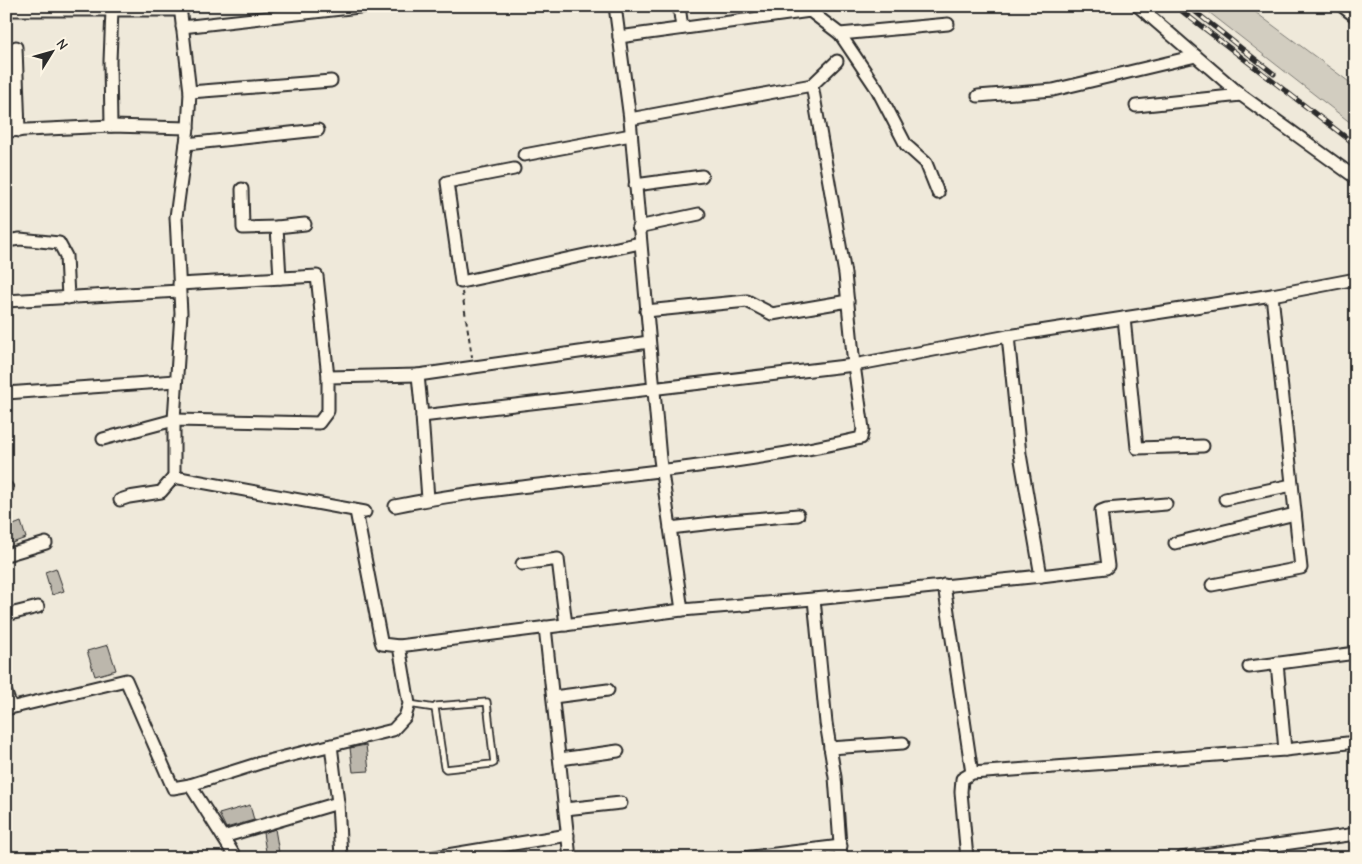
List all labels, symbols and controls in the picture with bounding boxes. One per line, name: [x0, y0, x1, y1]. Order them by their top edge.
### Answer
north arrow: [28, 28, 78, 78]
text: N: [52, 36, 72, 53]

